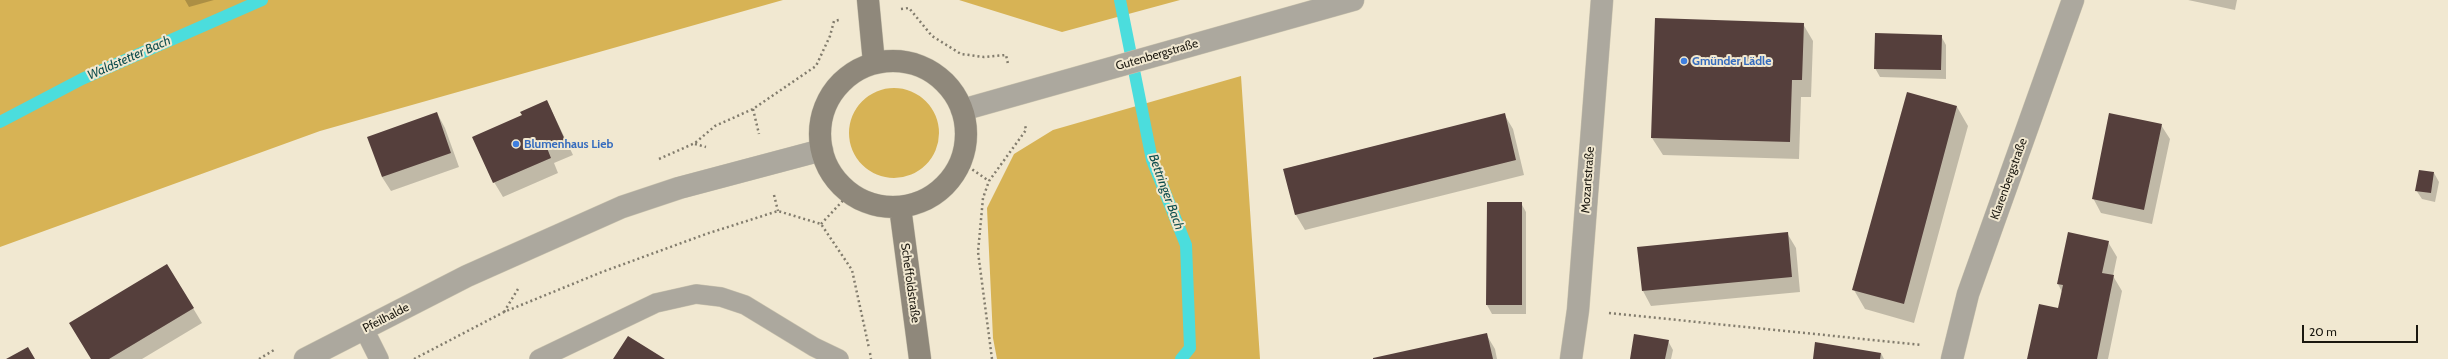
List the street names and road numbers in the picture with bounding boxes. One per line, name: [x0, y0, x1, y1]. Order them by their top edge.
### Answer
street label: Gutenbergstraße: [1114, 36, 1200, 74]
street label: Klarenbergstraße: [1988, 136, 2030, 222]
street label: Mozartstraße: [1578, 146, 1598, 214]
street label: Scheffoldstraße: [897, 242, 923, 324]
street label: Pfeilhalde: [360, 300, 412, 336]

